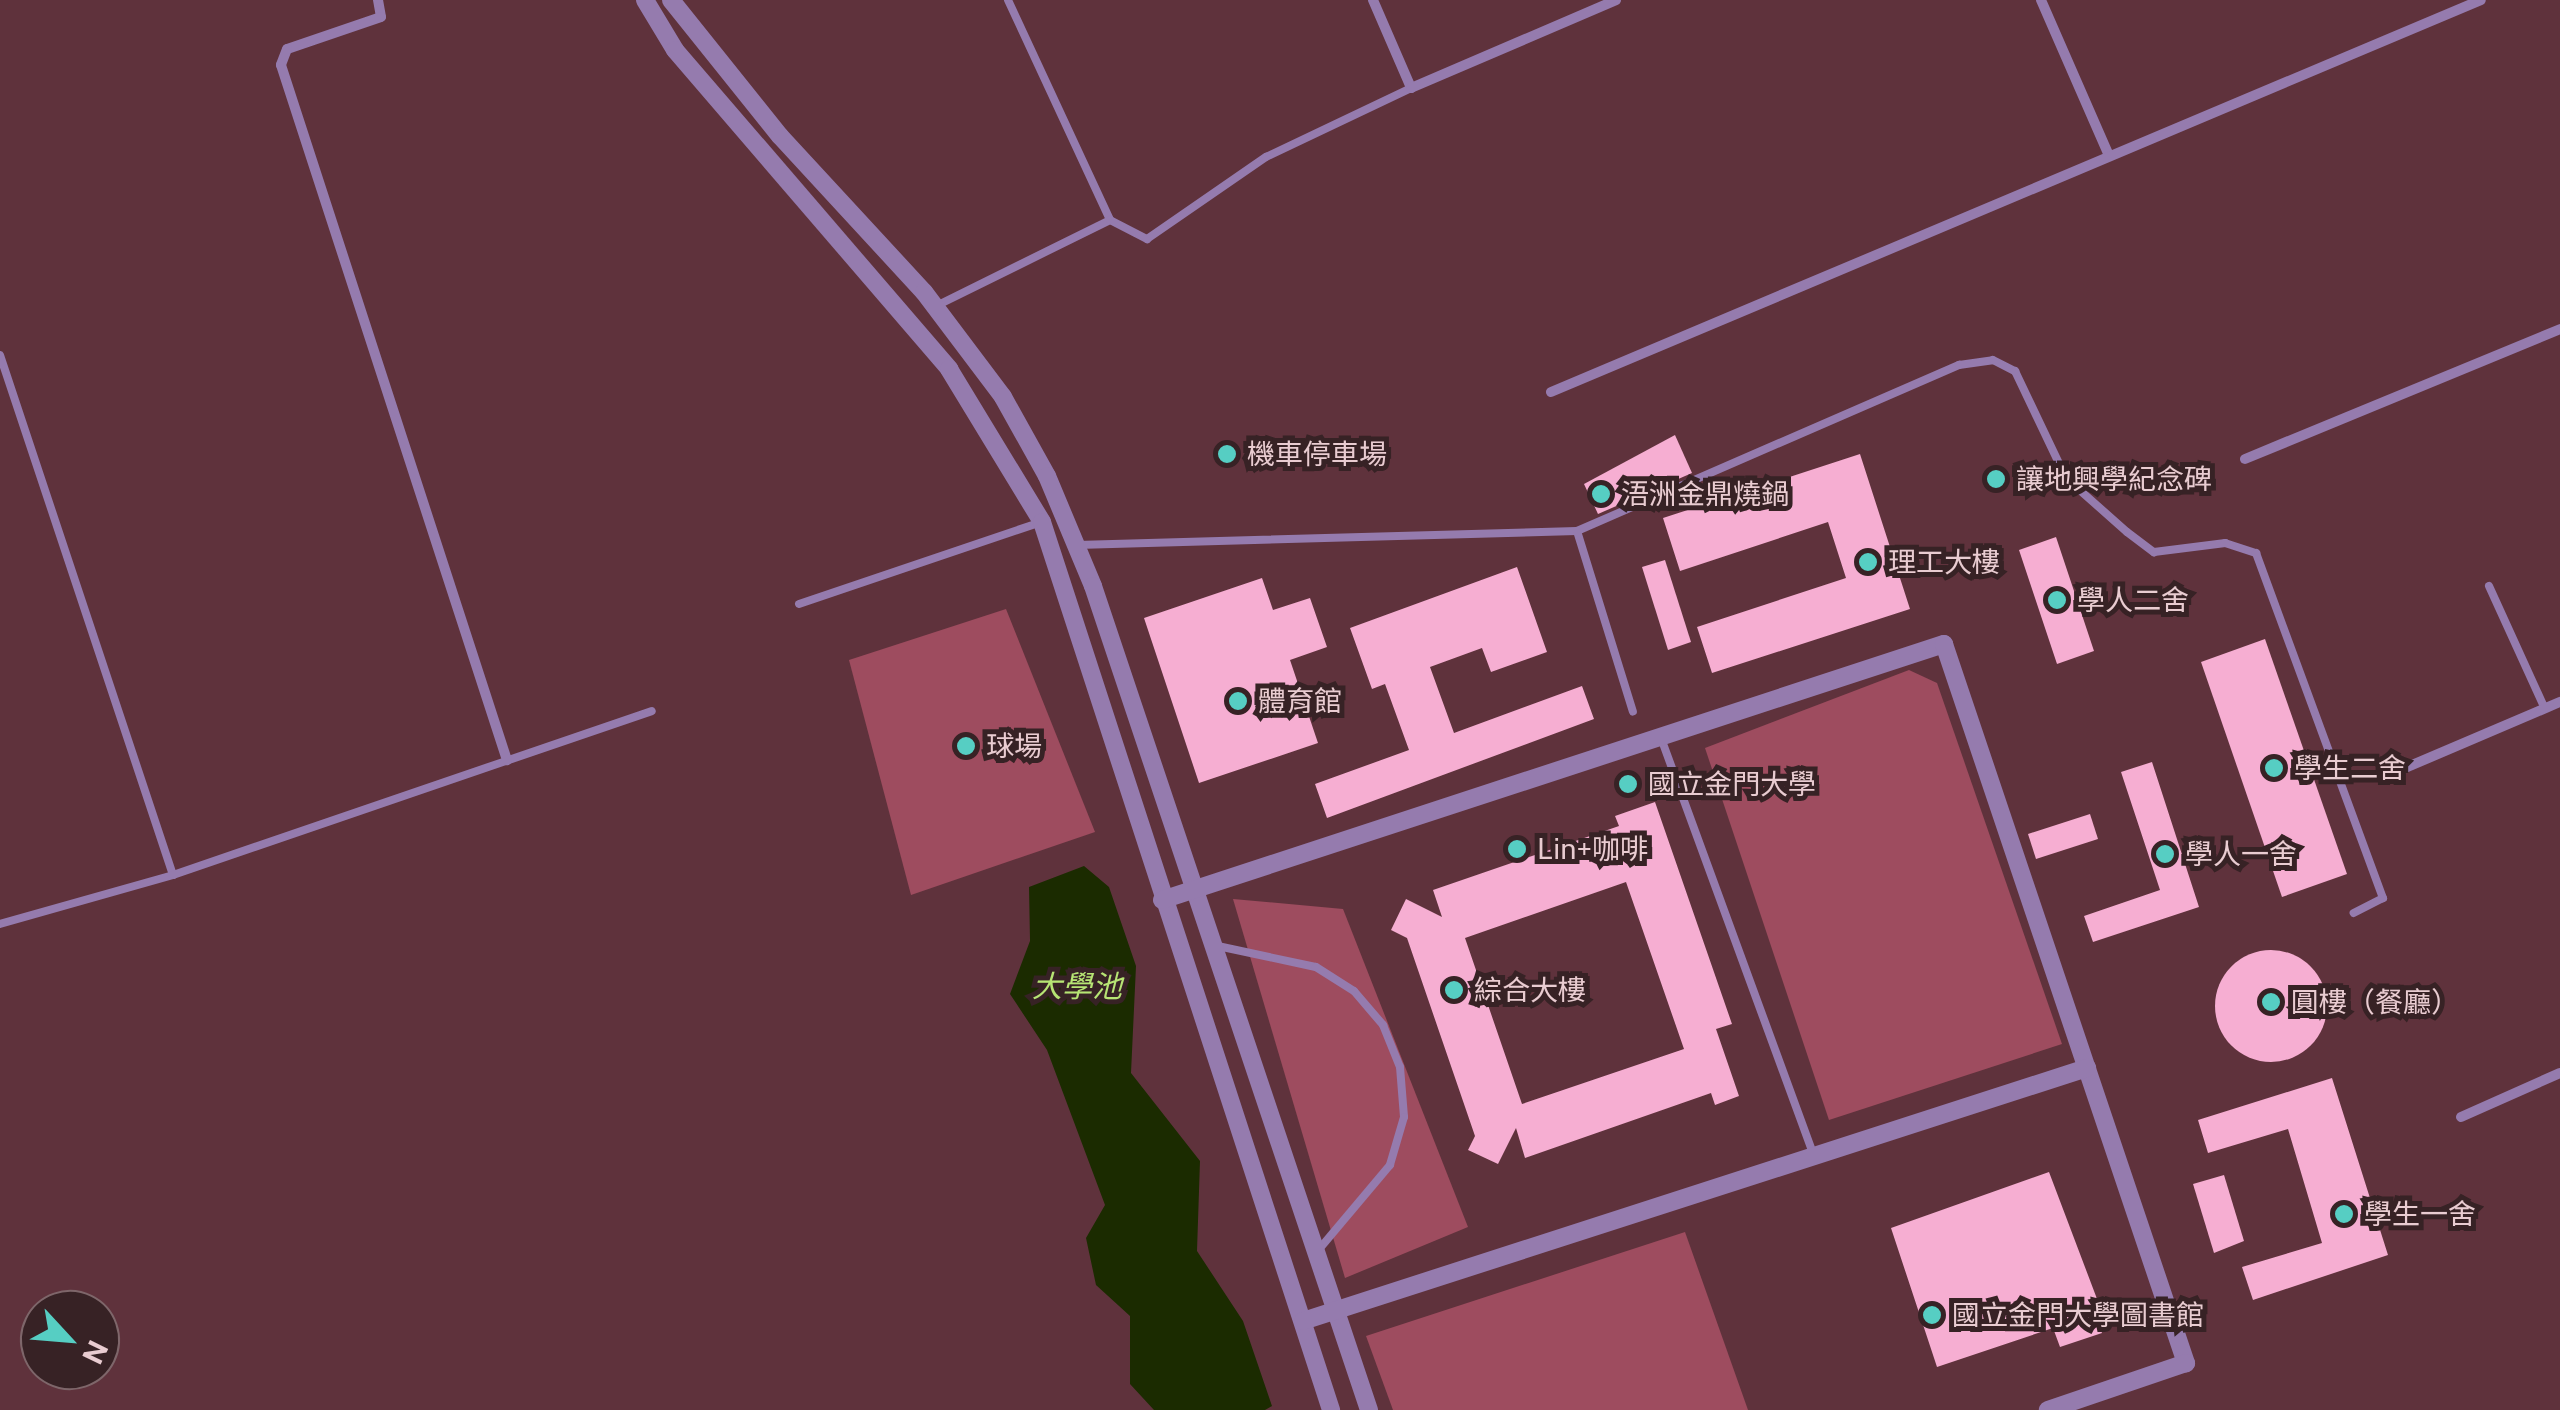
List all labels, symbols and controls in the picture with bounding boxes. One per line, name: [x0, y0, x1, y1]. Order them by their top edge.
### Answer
place label: 機車停車場: [1247, 437, 1387, 471]
marker: 機車停車場: [1216, 443, 1238, 465]
place label: 讓地興學紀念碑: [2016, 462, 2212, 496]
marker: 讓地興學紀念碑: [1985, 468, 2007, 490]
place label: 浯洲金鼎燒鍋: [1621, 477, 1789, 511]
marker: 浯洲金鼎燒鍋: [1590, 483, 1612, 505]
place label: 理工大樓: [1888, 545, 2000, 579]
marker: 理工大樓: [1857, 551, 1879, 573]
place label: 學人二舍: [2077, 583, 2189, 617]
marker: 學人二舍: [2046, 589, 2068, 611]
place label: 體育館: [1258, 684, 1342, 718]
marker: 體育館: [1227, 690, 1249, 712]
place label: 球場: [986, 729, 1042, 763]
marker: 球場: [955, 735, 977, 757]
place label: 學生二舍: [2294, 751, 2406, 785]
marker: 學生二舍: [2263, 757, 2285, 779]
place label: 國立金門大學: [1648, 767, 1816, 801]
marker: 國立金門大學: [1617, 773, 1639, 795]
place label: Lin+咖啡: [1537, 832, 1648, 866]
place label: 學人一舍: [2185, 837, 2297, 871]
marker: Lin+咖啡: [1506, 838, 1528, 860]
marker: 學人一舍: [2154, 843, 2176, 865]
water label: 大學池: [1032, 968, 1122, 1004]
place label: 綜合大樓: [1474, 973, 1586, 1007]
marker: 綜合大樓: [1443, 979, 1465, 1001]
place label: 圓樓（餐廳）: [2291, 985, 2459, 1019]
marker: 圓樓（餐廳）: [2260, 991, 2282, 1013]
place label: 學生一舍: [2364, 1197, 2476, 1231]
marker: 學生一舍: [2333, 1203, 2355, 1225]
north arrow: [20, 1290, 120, 1390]
place label: 國立金門大學圖書館: [1952, 1298, 2204, 1332]
marker: 國立金門大學圖書館: [1921, 1304, 1943, 1326]
text: N: [76, 1335, 115, 1370]

